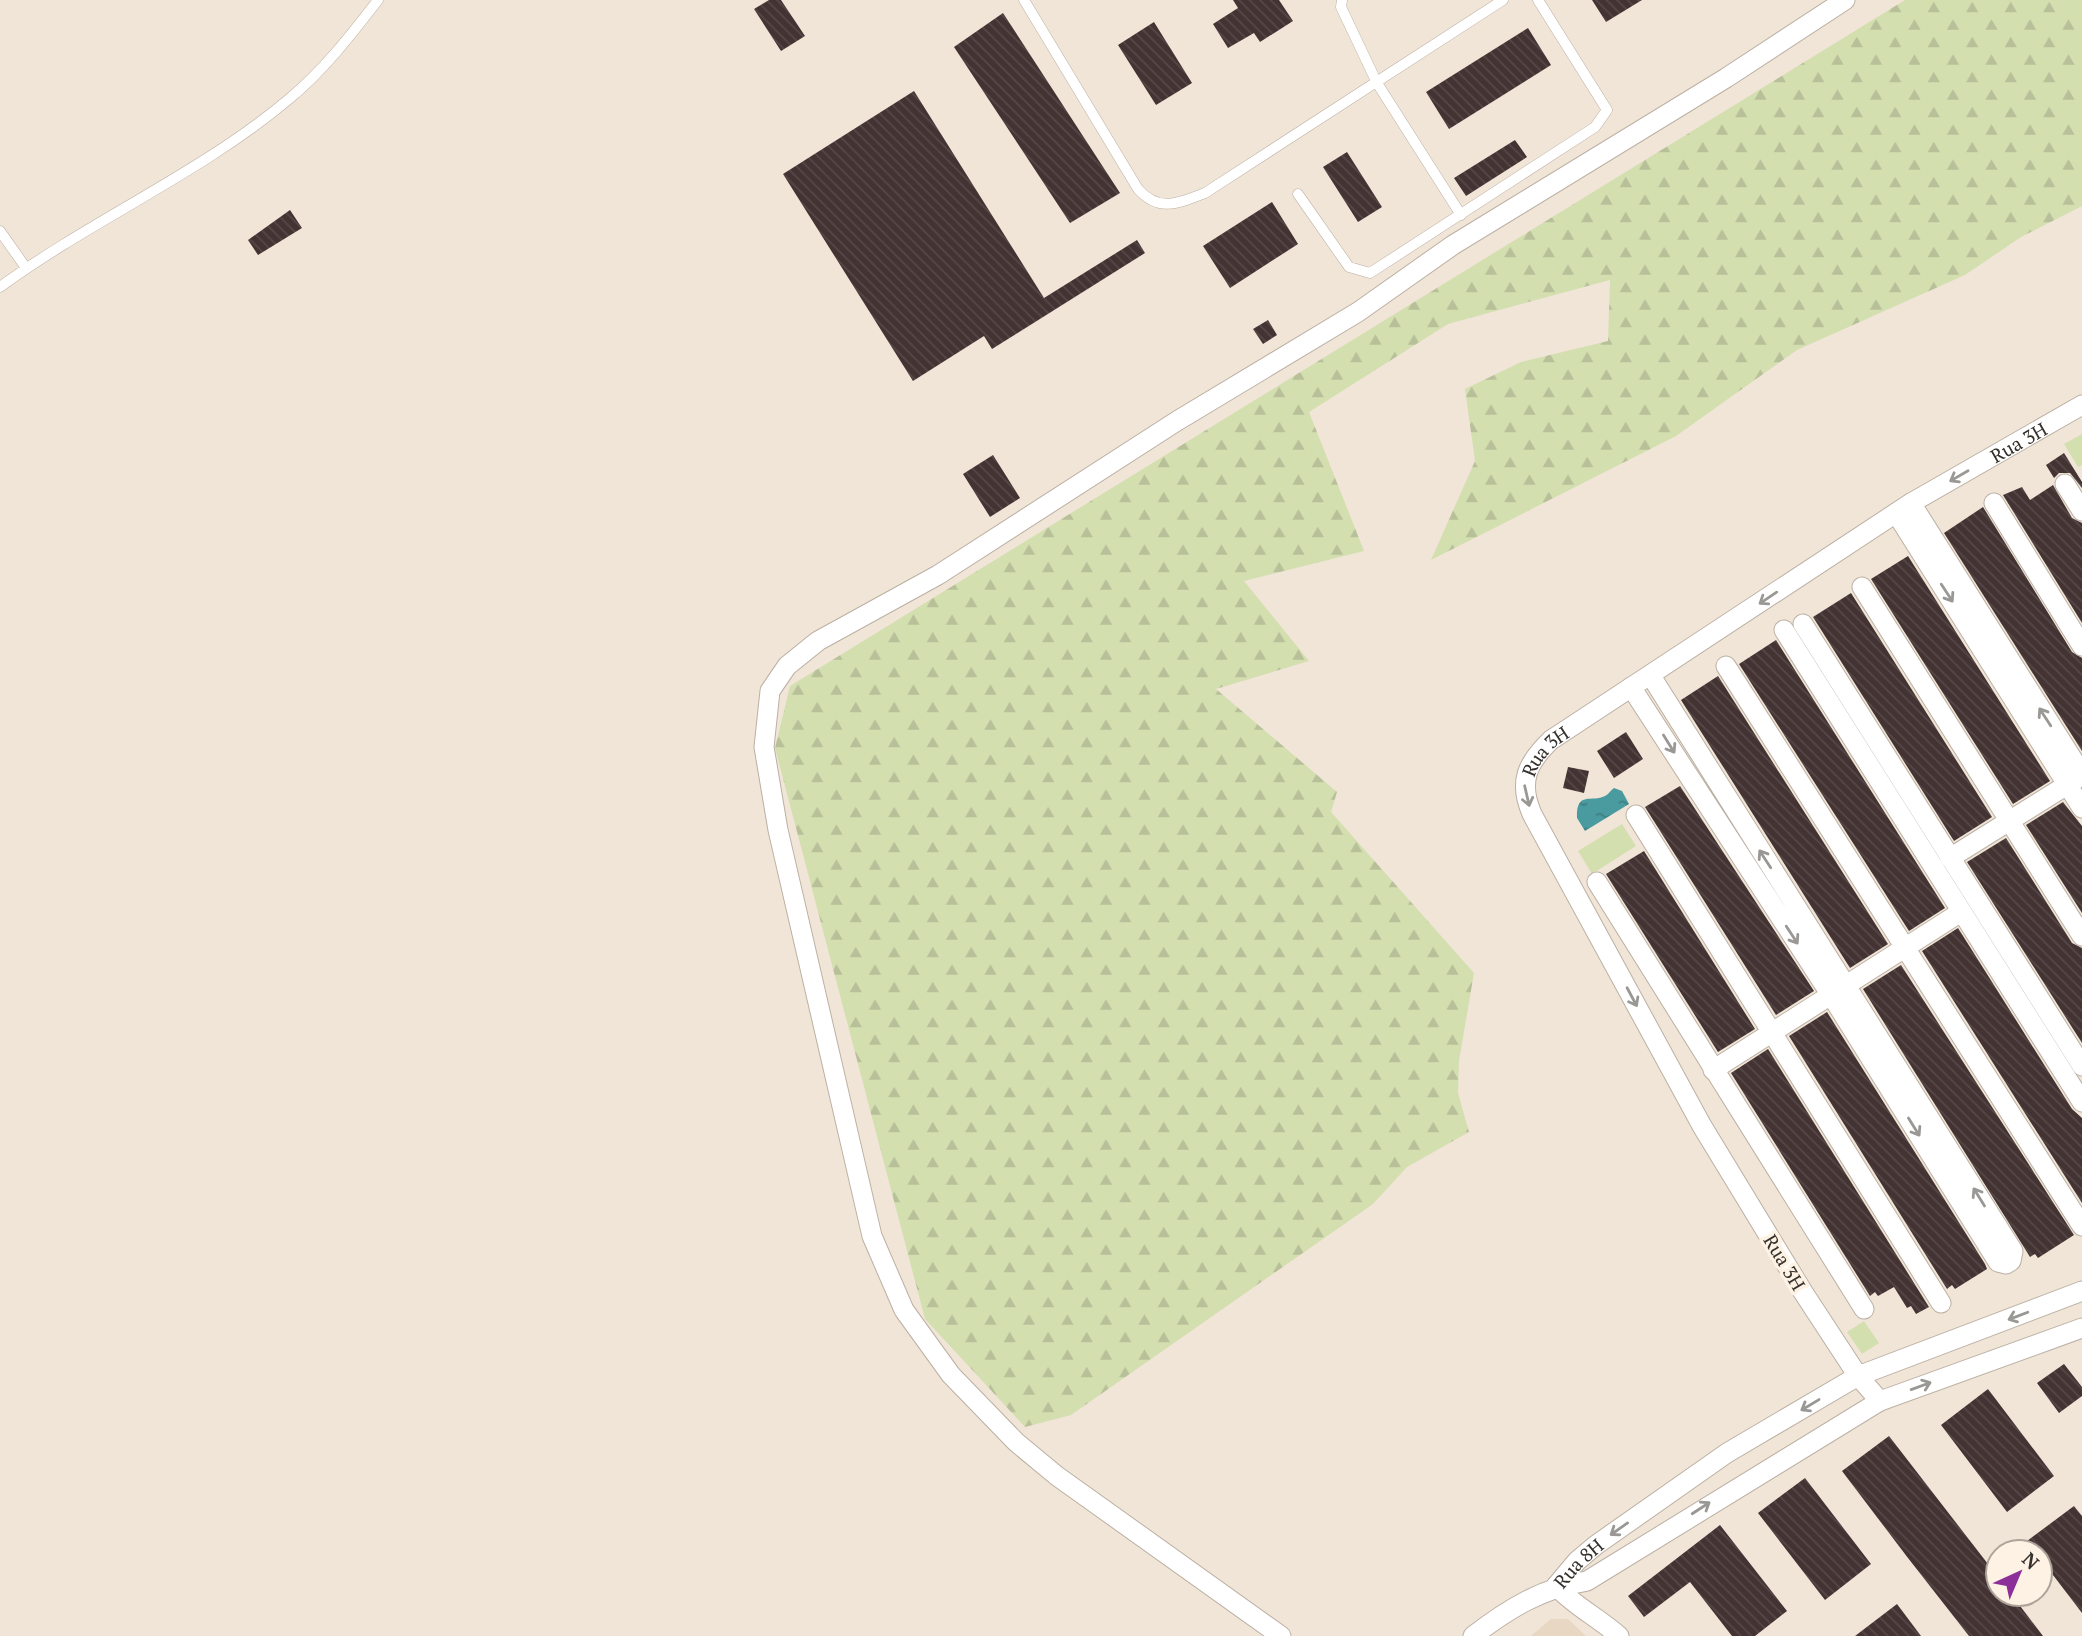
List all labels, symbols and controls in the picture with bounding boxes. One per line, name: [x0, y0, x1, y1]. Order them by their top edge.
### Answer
street label: Rua 3H: [1985, 415, 2051, 468]
one-way arrow: [1949, 470, 1970, 483]
one-way arrow: [1939, 583, 1954, 602]
one-way arrow: [1758, 592, 1778, 606]
one-way arrow: [2038, 707, 2052, 727]
street label: Rua 3H: [1515, 719, 1573, 780]
one-way arrow: [1662, 733, 1676, 753]
one-way arrow: [1521, 785, 1534, 807]
one-way arrow: [1758, 850, 1772, 870]
one-way arrow: [1785, 925, 1799, 944]
one-way arrow: [1625, 987, 1639, 1007]
one-way arrow: [1907, 1117, 1921, 1137]
one-way arrow: [1971, 1187, 1985, 1207]
street label: Rua 3H: [1759, 1229, 1812, 1295]
one-way arrow: [2008, 1310, 2030, 1323]
one-way arrow: [1909, 1379, 1931, 1391]
one-way arrow: [1800, 1398, 1820, 1412]
one-way arrow: [1691, 1501, 1711, 1515]
one-way arrow: [1610, 1522, 1629, 1536]
street label: Rua 8H: [1547, 1532, 1608, 1593]
north arrow: [1984, 1538, 2054, 1608]
text: N: [2017, 1546, 2045, 1575]

